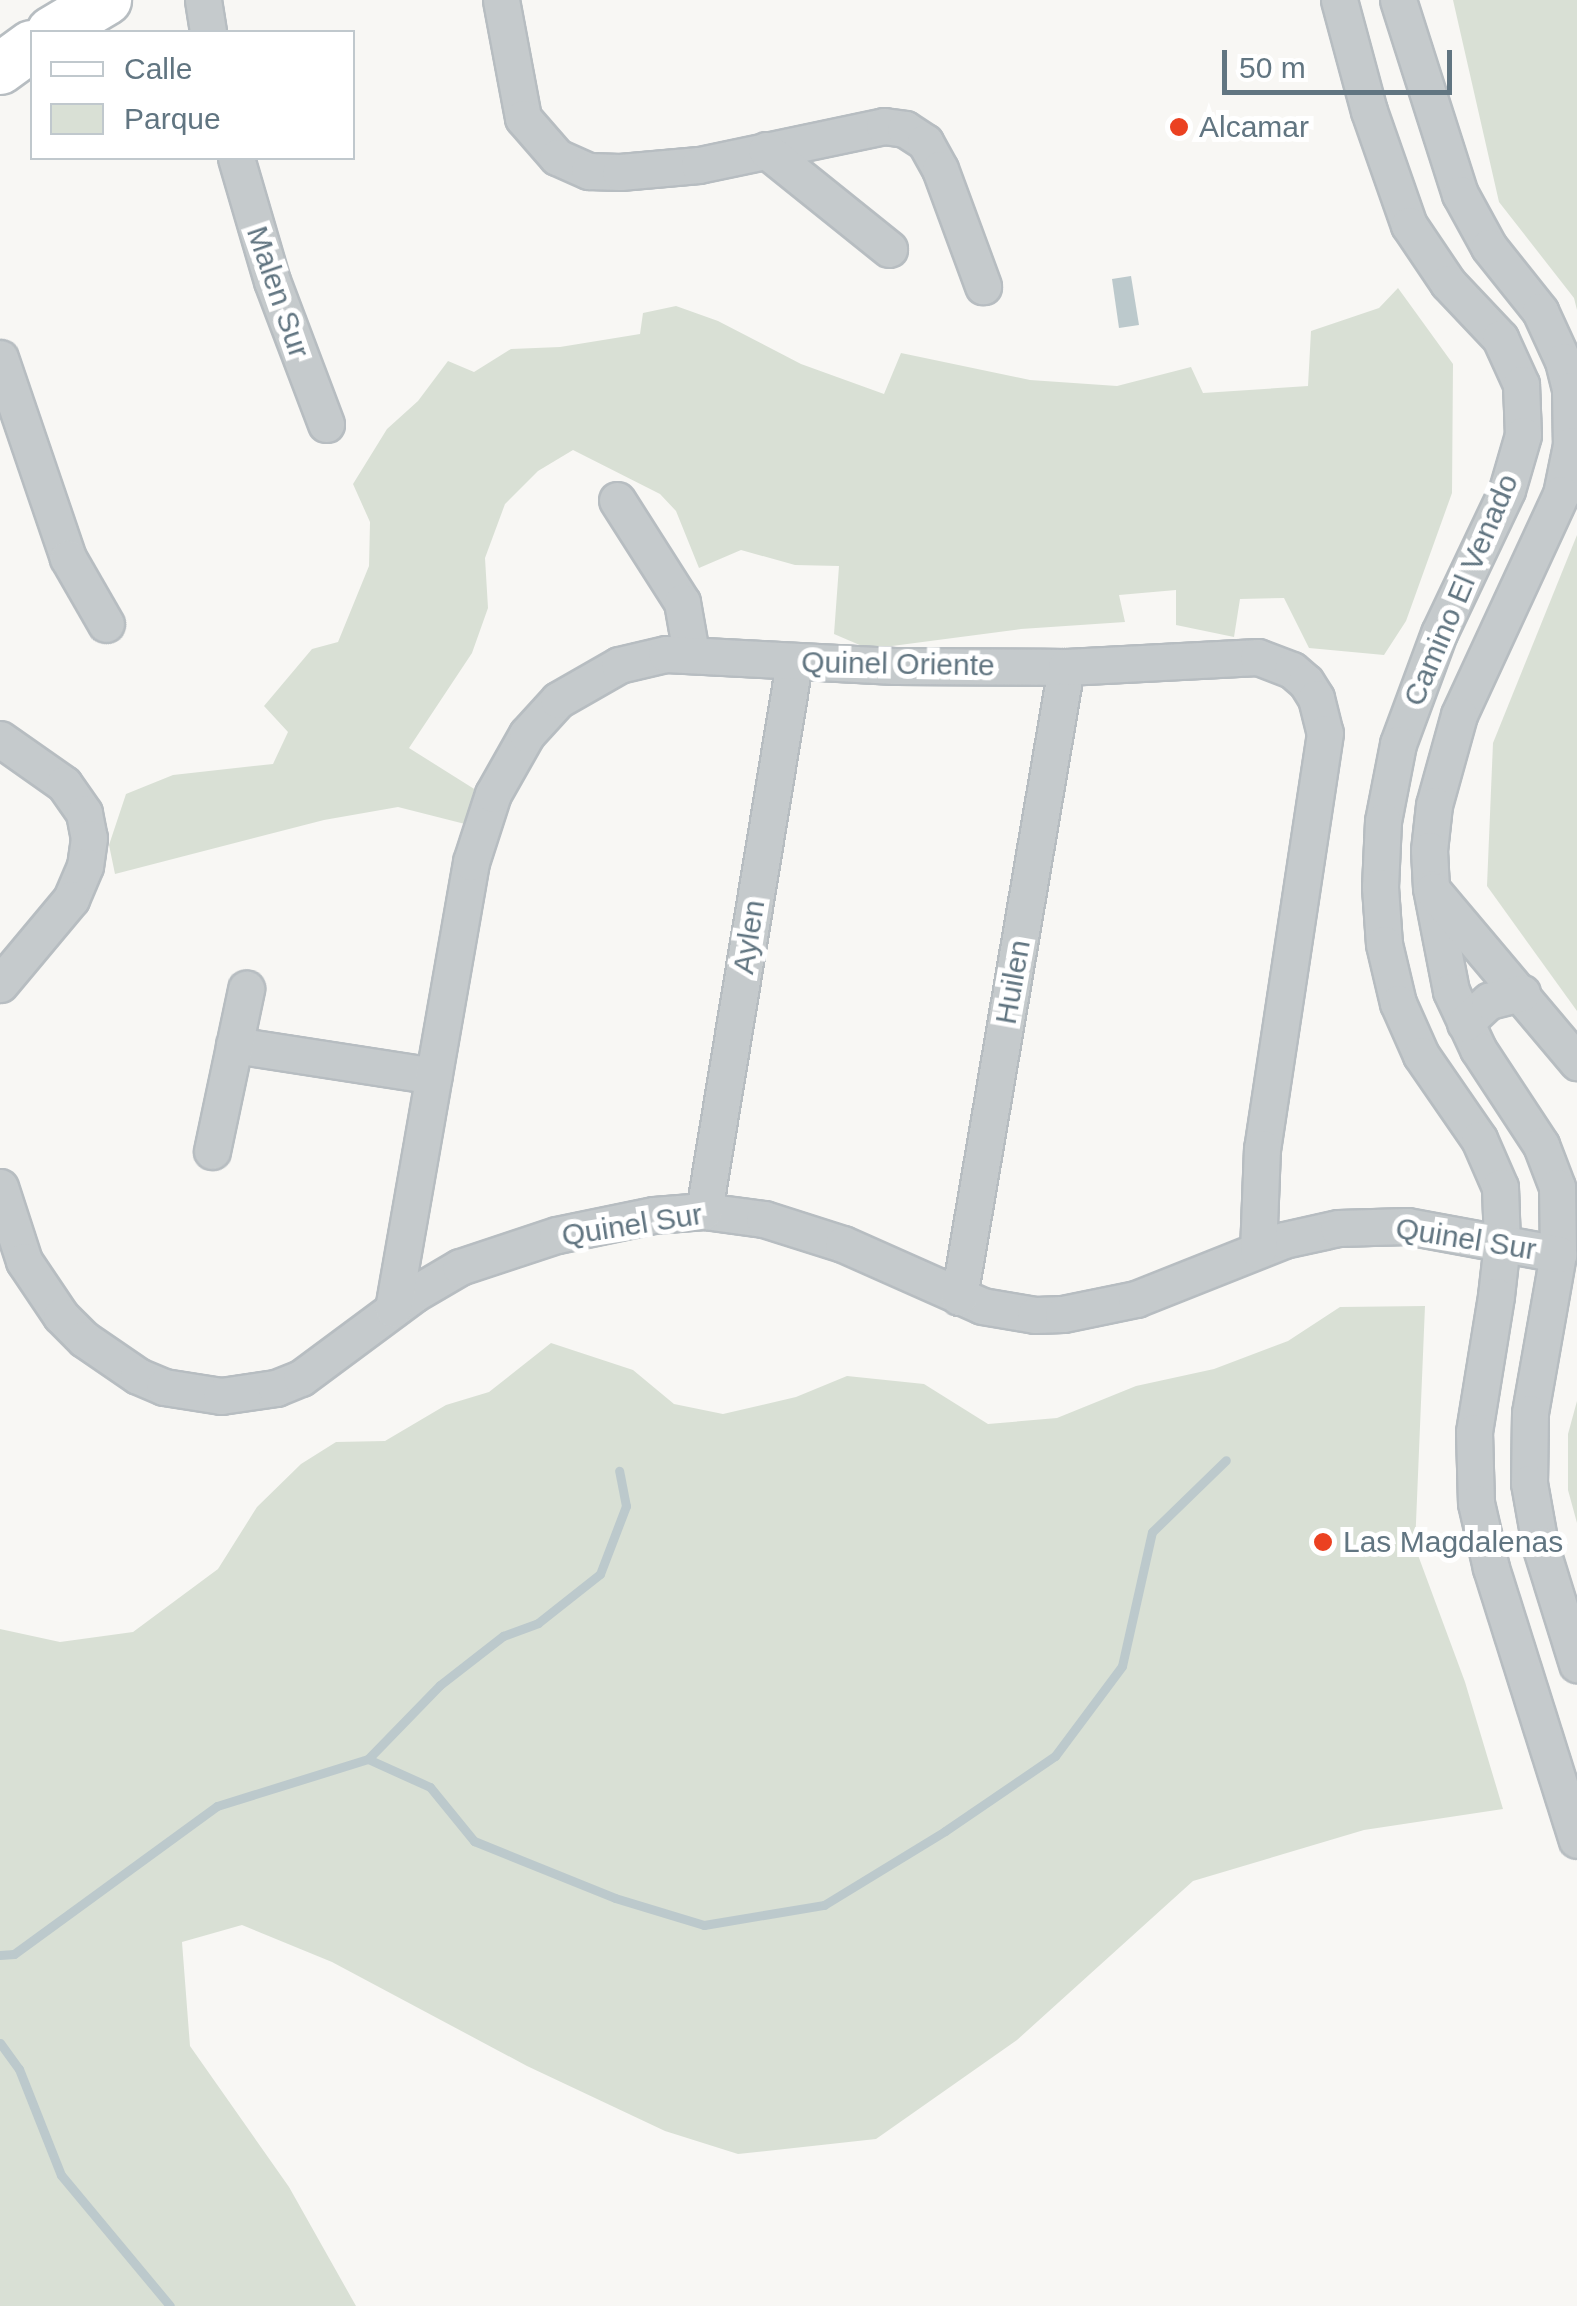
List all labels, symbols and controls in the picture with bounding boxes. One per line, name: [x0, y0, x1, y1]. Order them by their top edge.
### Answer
legend: [30, 30, 355, 160]
scale bar: [1227, 30, 1457, 92]
text: 50 m: [1239, 51, 1306, 84]
text: Calle: [124, 52, 192, 85]
text: Parque: [124, 102, 221, 135]
place label: Alcamar: [1199, 109, 1309, 145]
marker: Alcamar: [1168, 116, 1190, 138]
street label: Malen Sur: [239, 222, 317, 362]
street label: Camino El Venado: [1396, 469, 1526, 711]
street label: Quinel Oriente: [801, 644, 995, 684]
street label: Aylen: [725, 897, 773, 977]
street label: Huilen: [988, 937, 1038, 1027]
street label: Quinel Sur: [559, 1196, 705, 1254]
street label: Quinel Sur: [1393, 1210, 1539, 1268]
place label: Las Magdalenas: [1343, 1524, 1563, 1560]
marker: Las Magdalenas: [1312, 1531, 1334, 1553]

